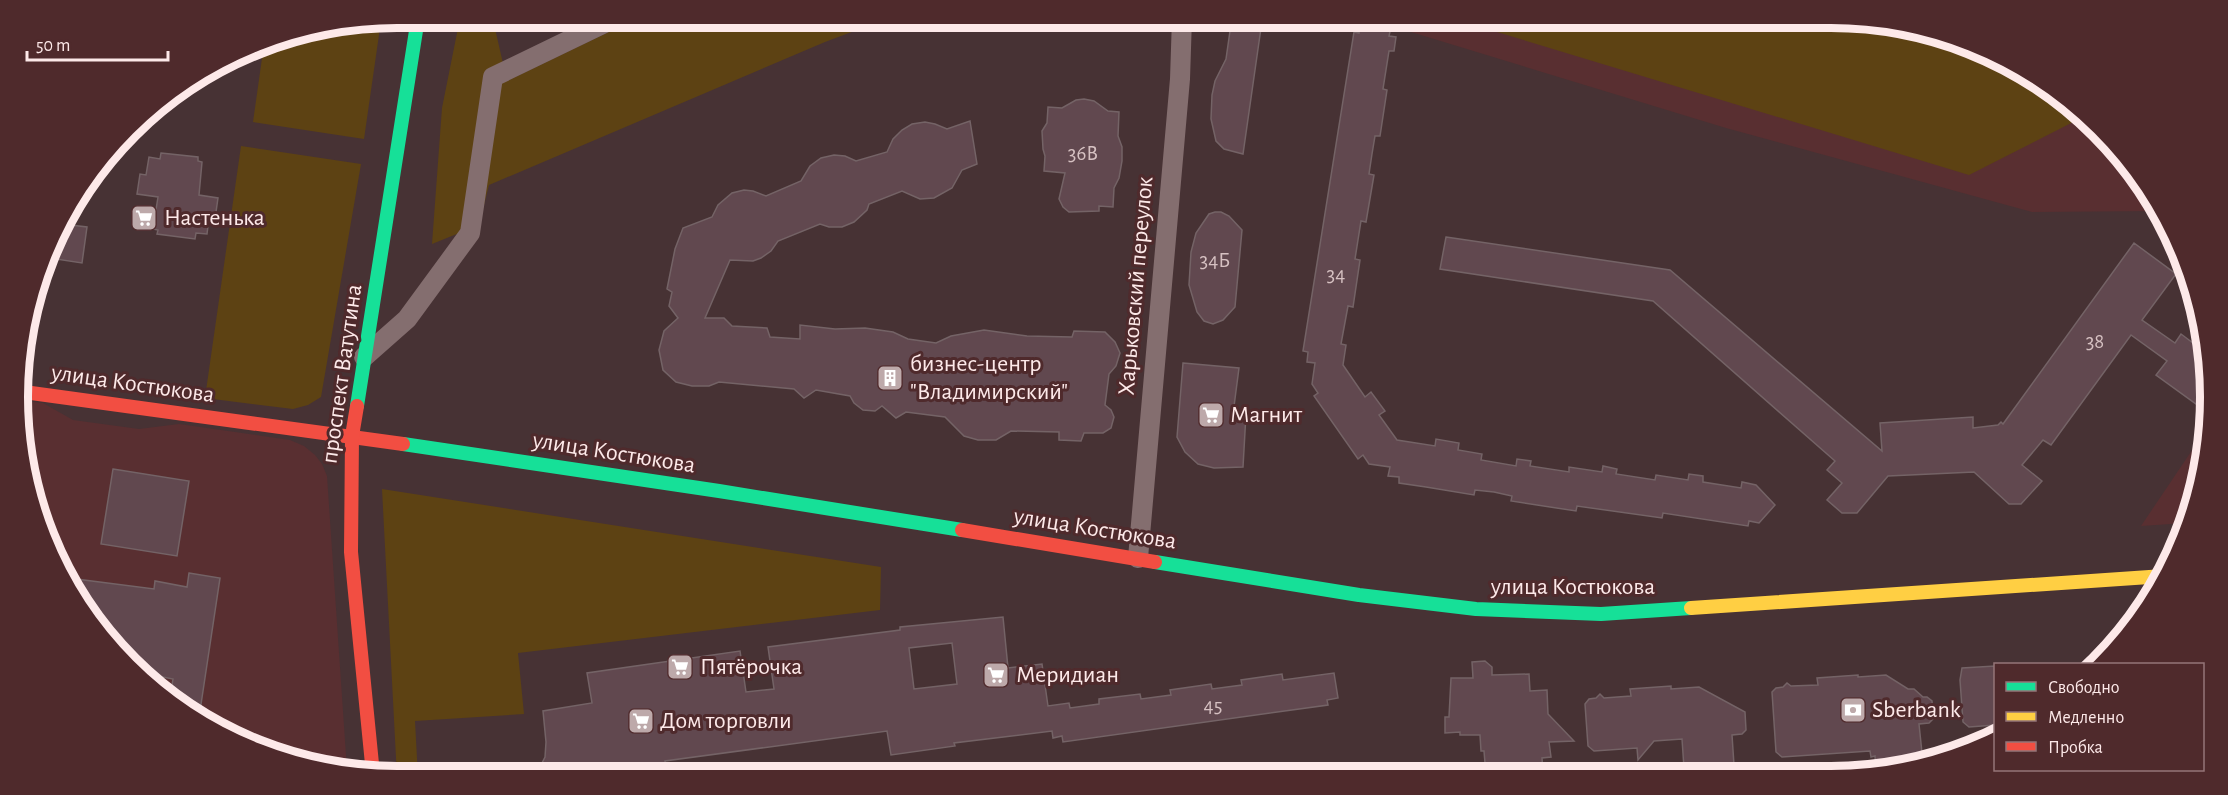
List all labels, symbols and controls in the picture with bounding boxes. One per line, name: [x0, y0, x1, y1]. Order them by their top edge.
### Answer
scale bar: [27, 24, 168, 62]
text: 50 m: [36, 37, 70, 55]
house number: 36В: [1068, 143, 1098, 164]
street label: Харьковский переулок: [1114, 175, 1158, 397]
supermarket icon: Настенька: [129, 203, 159, 233]
place label: Настенька: [164, 206, 265, 230]
house number: 34Б: [1200, 250, 1230, 271]
house number: 34: [1327, 264, 1345, 285]
street label: проспект Ватутина: [318, 283, 366, 465]
house number: 38: [2086, 331, 2104, 352]
place label: бизнес-центр "Владимирский": [910, 352, 1068, 404]
street label: улица Костюкова: [49, 361, 216, 407]
building icon: бизнес-центр "Владимирский": [875, 363, 905, 393]
supermarket icon: Магнит: [1196, 400, 1226, 430]
place label: Магнит: [1230, 403, 1302, 427]
street label: улица Костюкова: [530, 428, 697, 478]
street label: улица Костюкова: [1011, 504, 1178, 554]
street label: улица Костюкова: [1490, 575, 1655, 599]
supermarket icon: Пятёрочка: [665, 652, 695, 682]
place label: Пятёрочка: [700, 655, 802, 679]
supermarket icon: Меридиан: [981, 660, 1011, 690]
place label: Меридиан: [1016, 663, 1119, 687]
legend: [1994, 663, 2204, 771]
text: Свободно: [2048, 678, 2120, 697]
house number: 45: [1204, 695, 1222, 716]
bank icon: Sberbank: [1838, 695, 1868, 725]
place label: Sberbank: [1872, 698, 1961, 722]
supermarket icon: Дом торговли: [626, 706, 656, 736]
place label: Дом торговли: [660, 709, 792, 733]
text: Медленно: [2048, 709, 2124, 727]
text: Пробка: [2048, 738, 2103, 757]

